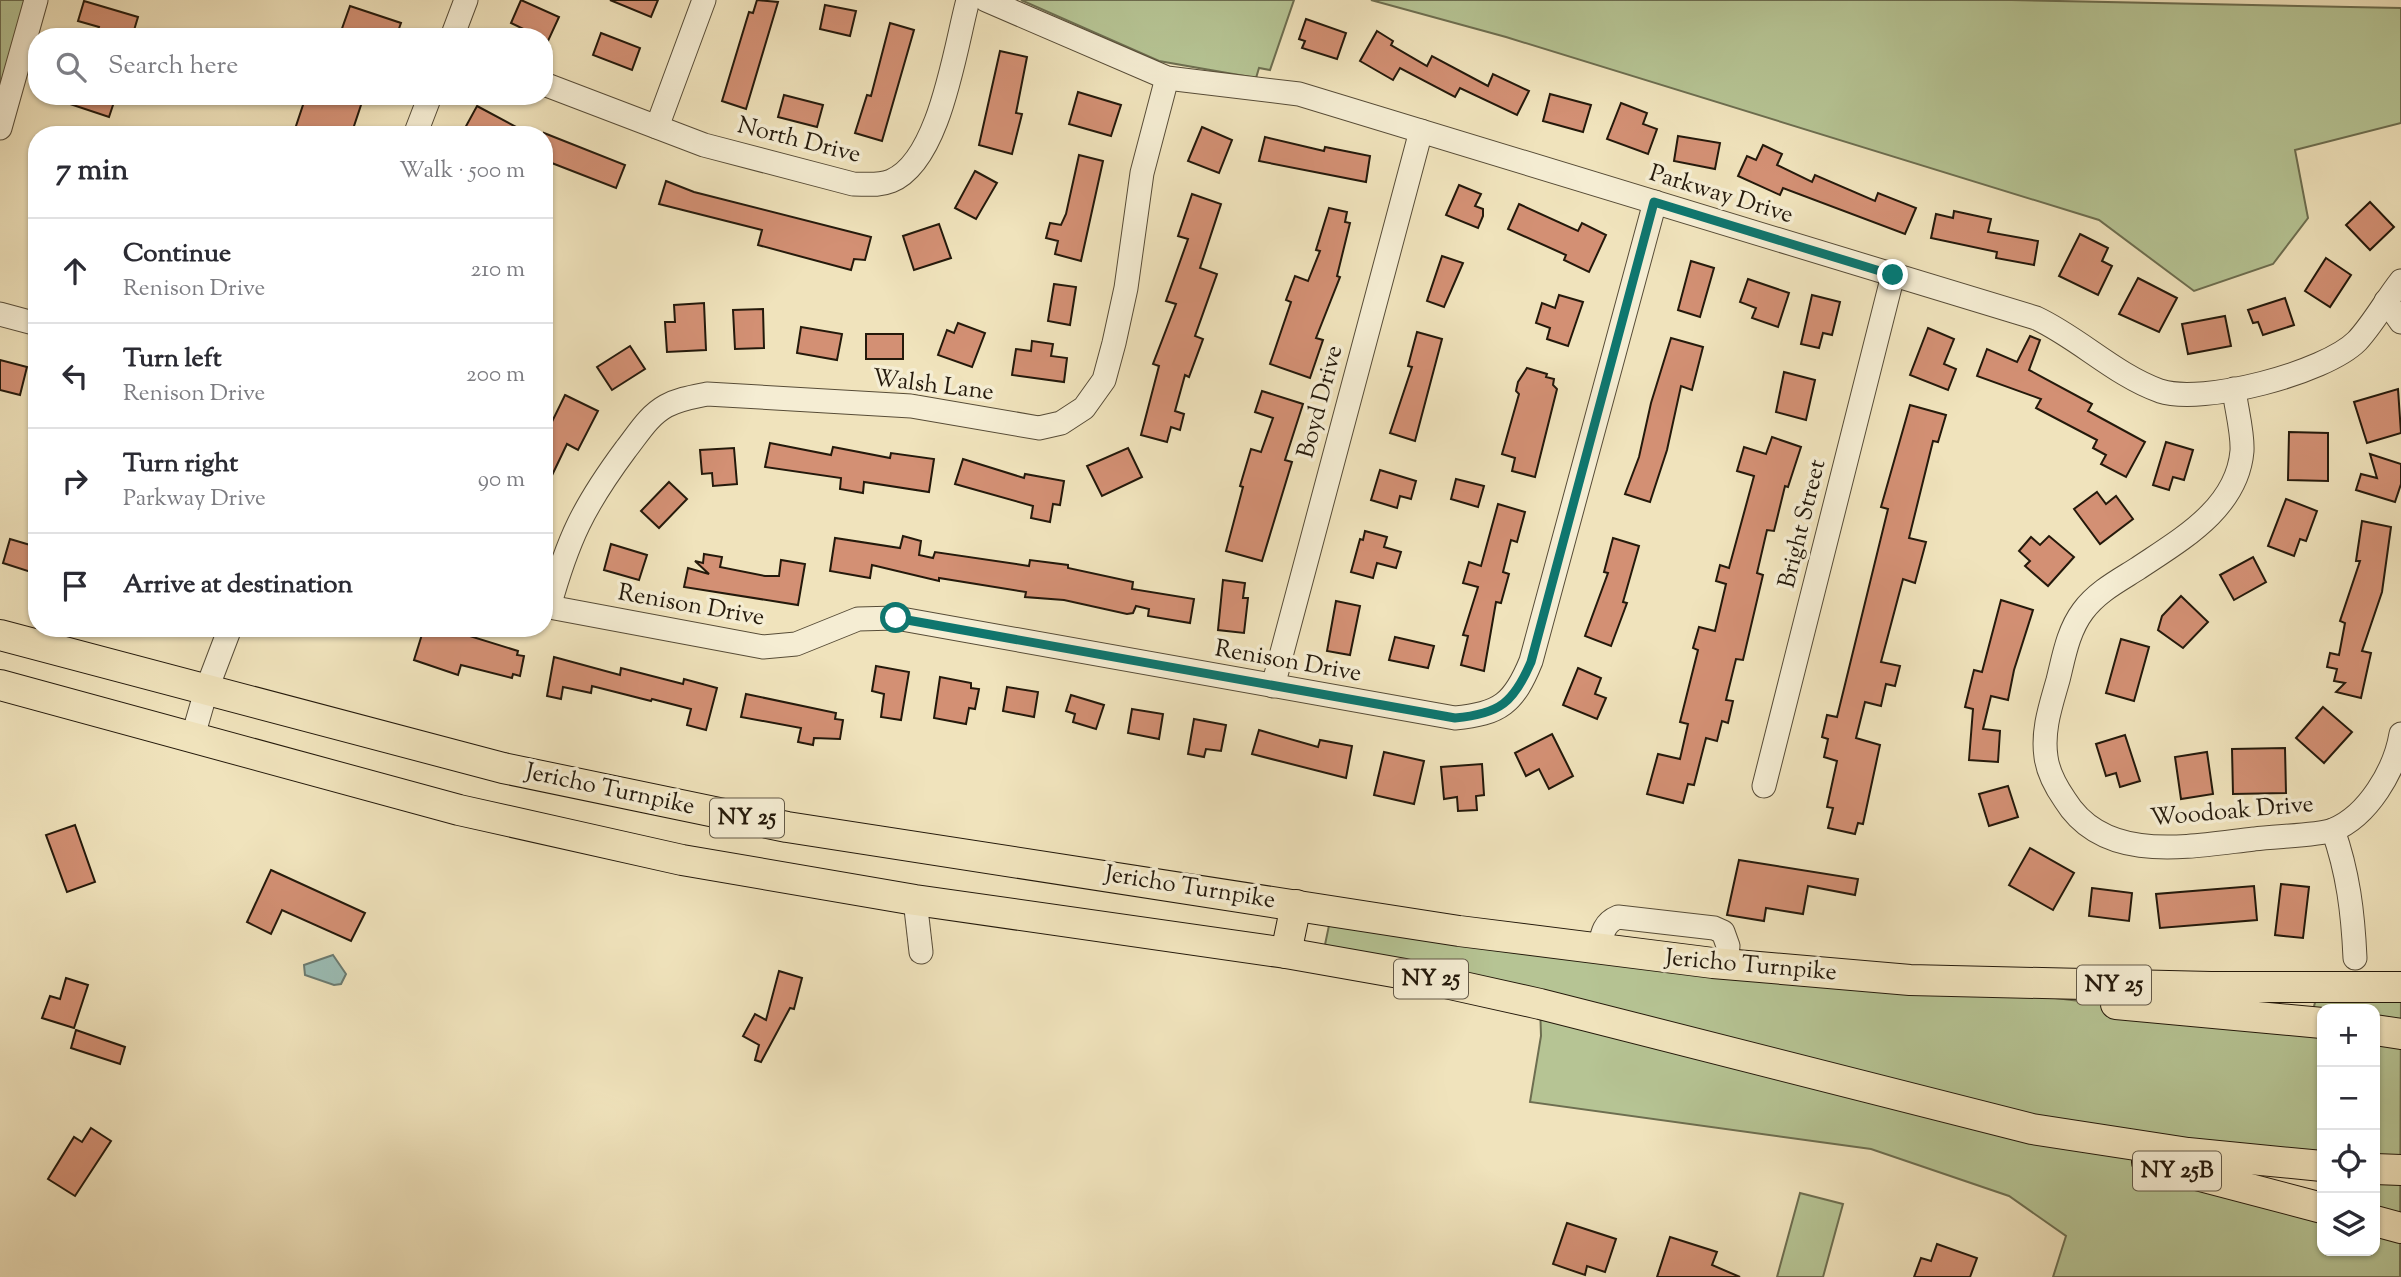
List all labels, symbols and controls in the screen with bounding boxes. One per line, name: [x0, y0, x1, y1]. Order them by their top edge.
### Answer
search box: [28, 28, 553, 105]
icon: search: [52, 48, 90, 86]
text: Search here: [108, 48, 238, 85]
street label: North Drive: [734, 109, 864, 173]
text: 7 min: [56, 150, 128, 193]
text: Walk · 500 m: [399, 155, 525, 188]
street label: Parkway Drive: [1645, 157, 1797, 233]
text: Continue: [123, 236, 231, 273]
icon: ahead: [56, 252, 94, 290]
text: 210 m: [471, 254, 525, 287]
route end: [1877, 259, 1908, 290]
text: Renison Drive: [123, 273, 265, 306]
text: Turn left: [123, 341, 222, 378]
street label: Boyd Drive: [1290, 342, 1352, 462]
icon: left: [56, 357, 94, 395]
text: 200 m: [466, 359, 525, 392]
street label: Walsh Lane: [870, 362, 996, 410]
text: Renison Drive: [123, 378, 265, 411]
text: Turn right: [123, 446, 238, 483]
street label: Bright Street: [1771, 456, 1835, 592]
icon: right: [56, 462, 94, 500]
text: 90 m: [478, 464, 525, 497]
text: Parkway Drive: [123, 483, 266, 516]
icon: arrive: [56, 567, 94, 605]
text: Arrive at destination: [123, 567, 353, 604]
street label: Renison Drive: [615, 576, 767, 636]
route start: [880, 602, 911, 633]
street label: Renison Drive: [1212, 632, 1364, 692]
street label: Jericho Turnpike: [520, 755, 698, 825]
street label: Woodoak Drive: [2149, 788, 2315, 836]
road number: NY 25: [710, 798, 784, 838]
street label: Jericho Turnpike: [1100, 857, 1278, 918]
street label: Jericho Turnpike: [1662, 941, 1838, 990]
road number: NY 25: [1394, 960, 1468, 998]
road number: NY 25: [2077, 966, 2151, 1004]
map controls: [2317, 1004, 2380, 1256]
button: +: [2317, 1004, 2380, 1067]
button: −: [2317, 1067, 2380, 1130]
button: locate: [2317, 1130, 2380, 1193]
road number: NY 25B: [2133, 1152, 2221, 1190]
button: layers: [2317, 1193, 2380, 1256]

